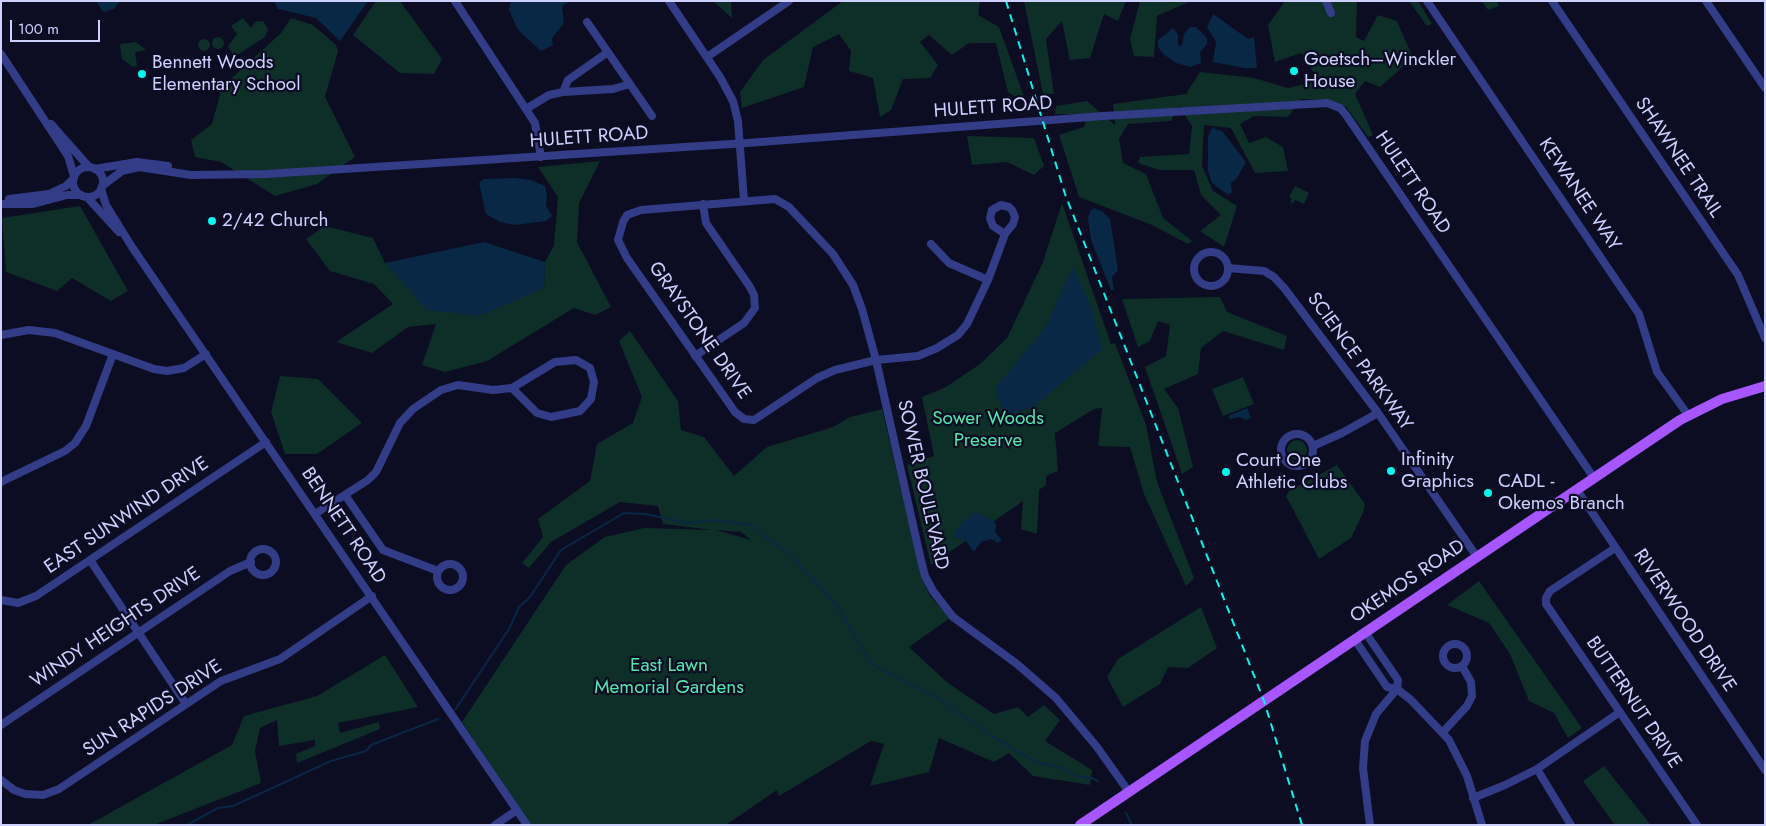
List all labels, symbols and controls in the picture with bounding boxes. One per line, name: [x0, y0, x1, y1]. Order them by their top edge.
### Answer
scale bar: [12, 10, 102, 42]
text: 100 m: [18, 18, 59, 40]
place label: Goetsch–Winckler House: [1304, 49, 1456, 93]
place label: Bennett Woods Elementary School: [152, 52, 301, 96]
marker: Goetsch–Winckler House: [1288, 65, 1300, 77]
marker: Bennett Woods Elementary School: [136, 68, 148, 80]
street label: HULETT ROAD: [933, 92, 1053, 124]
street label: SHAWNEE TRAIL: [1629, 94, 1727, 222]
street label: HULETT ROAD: [529, 122, 649, 154]
street label: HULETT ROAD: [1369, 127, 1455, 239]
street label: KEWANEE WAY: [1533, 134, 1625, 256]
place label: 2/42 Church: [222, 210, 328, 232]
marker: 2/42 Church: [206, 215, 218, 227]
street label: GRAYSTONE DRIVE: [643, 258, 755, 404]
street label: SCIENCE PARKWAY: [1301, 289, 1417, 435]
street label: SOWER BOULEVARD: [891, 398, 953, 572]
park label: Sower Woods Preserve: [932, 408, 1044, 452]
place label: Infinity Graphics: [1401, 449, 1474, 493]
place label: Court One Athletic Clubs: [1236, 450, 1347, 494]
street label: EAST SUNWIND DRIVE: [41, 453, 213, 579]
street label: BENNETT ROAD: [296, 463, 390, 589]
marker: Infinity Graphics: [1385, 465, 1397, 477]
marker: Court One Athletic Clubs: [1220, 466, 1232, 478]
place label: CADL - Okemos Branch: [1498, 471, 1625, 515]
marker: CADL - Okemos Branch: [1482, 487, 1494, 499]
street label: OKEMOS ROAD: [1346, 535, 1470, 629]
street label: RIVERWOOD DRIVE: [1628, 545, 1740, 697]
street label: WINDY HEIGHTS DRIVE: [27, 563, 205, 693]
street label: BUTTERNUT DRIVE: [1580, 633, 1686, 773]
park label: East Lawn Memorial Gardens: [594, 655, 744, 699]
street label: SUN RAPIDS DRIVE: [79, 656, 227, 762]

